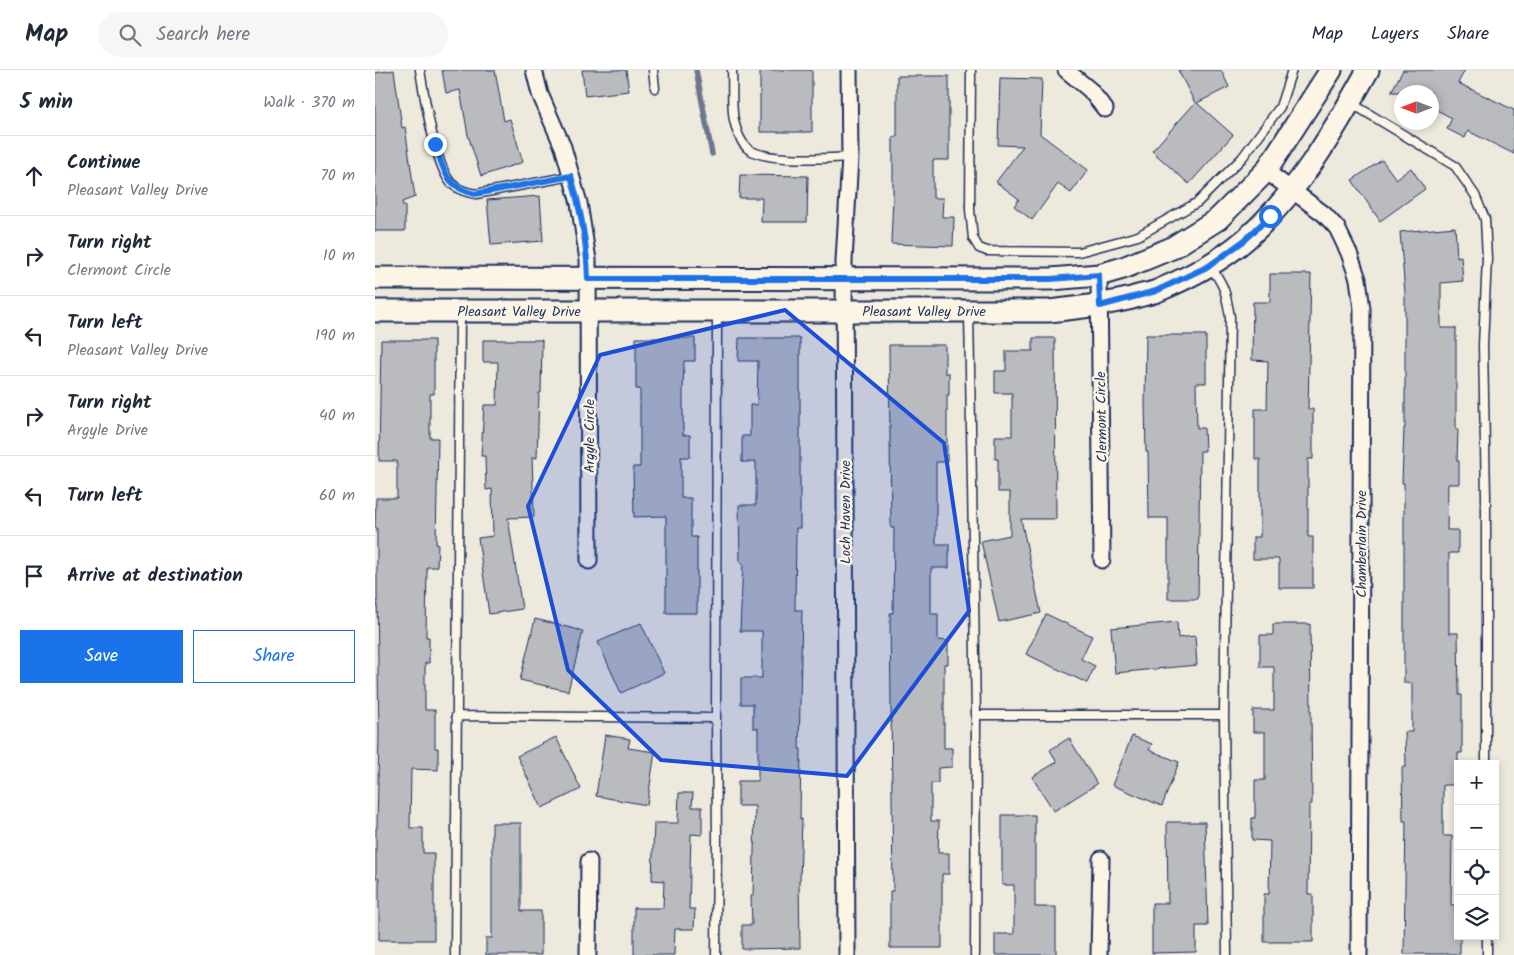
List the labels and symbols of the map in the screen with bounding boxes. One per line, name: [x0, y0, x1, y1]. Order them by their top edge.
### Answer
north arrow: [1394, 85, 1439, 130]
route end: [424, 133, 447, 156]
route start: [1259, 205, 1282, 228]
street label: Pleasant Valley Drive: [457, 301, 581, 323]
street label: Pleasant Valley Drive: [862, 301, 986, 323]
street label: Clermont Circle: [1090, 371, 1114, 463]
street label: Argyle Circle: [579, 398, 601, 473]
street label: Loch Haven Drive: [835, 459, 857, 564]
street label: Chamberlain Drive: [1351, 490, 1373, 598]

